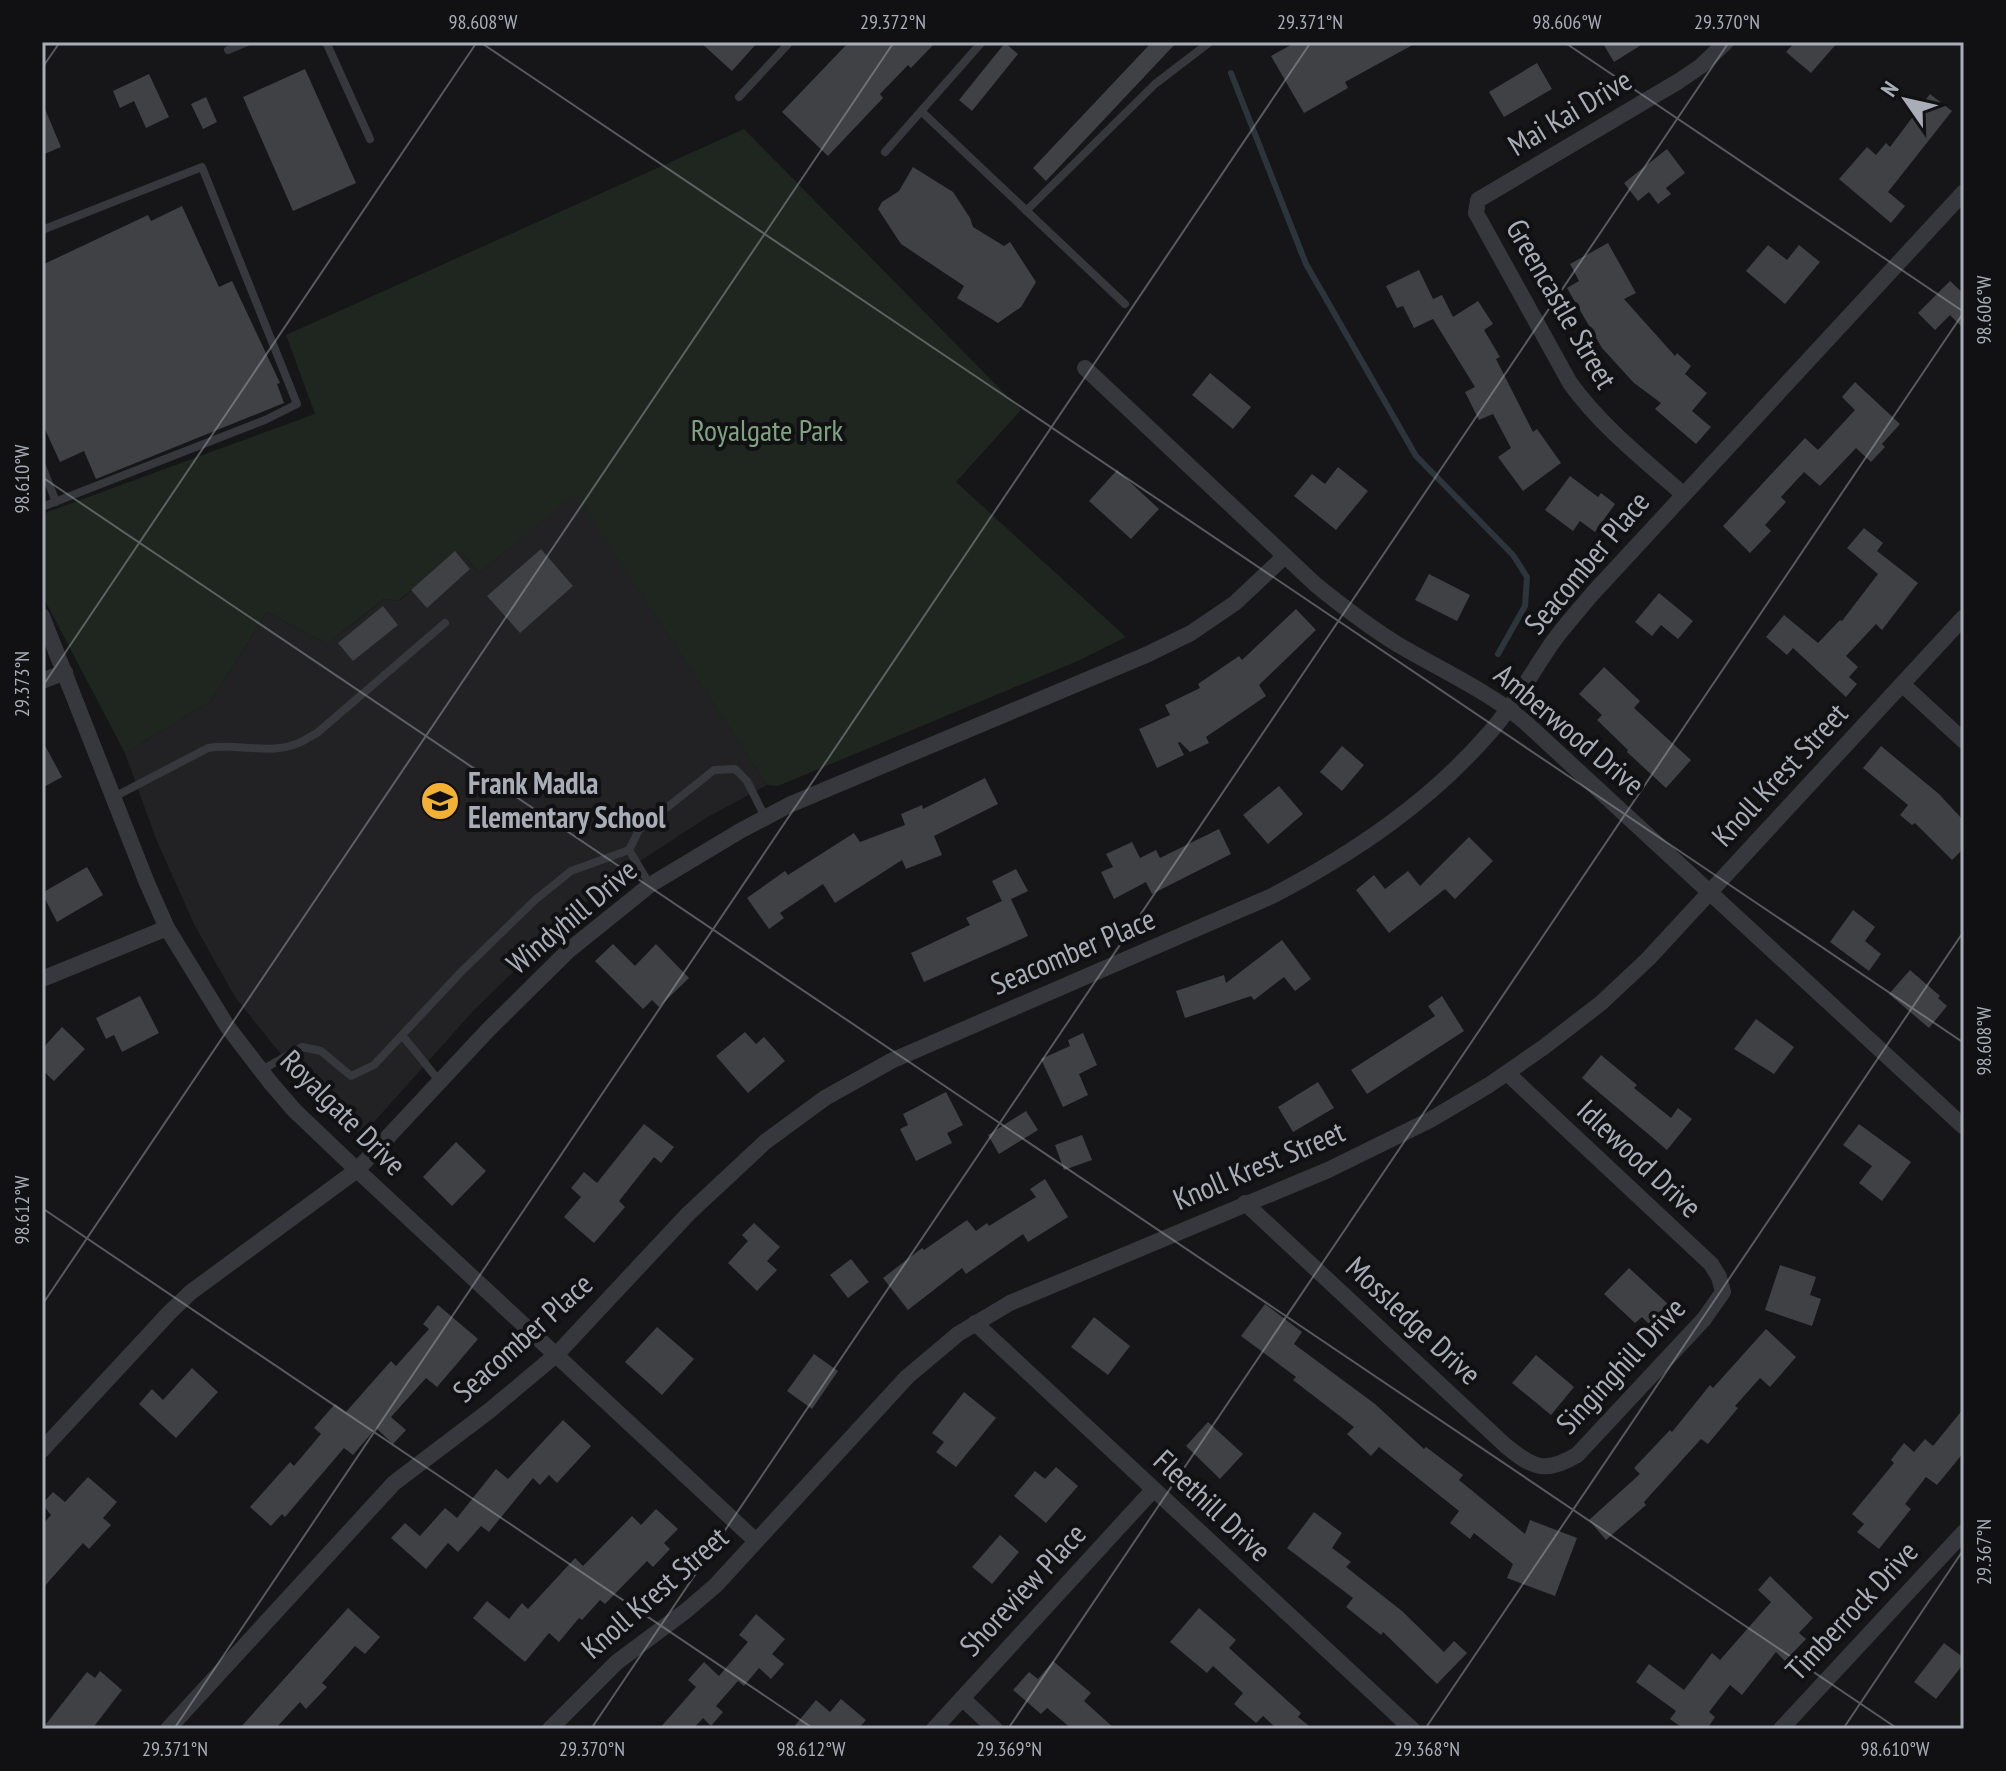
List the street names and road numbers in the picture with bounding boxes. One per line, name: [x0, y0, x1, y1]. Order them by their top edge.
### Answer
street label: Mai Kai Drive: [1500, 60, 1638, 164]
street label: Greencastle Street: [1498, 211, 1627, 396]
street label: Seacomber Place: [1515, 482, 1657, 642]
street label: Amberwood Drive: [1487, 655, 1653, 803]
street label: Knoll Krest Street: [1702, 693, 1856, 854]
street label: Windyhill Drive: [498, 850, 644, 982]
street label: Seacomber Place: [984, 898, 1161, 1003]
street label: Royalgate Drive: [273, 1041, 415, 1183]
street label: Idlewood Drive: [1570, 1090, 1710, 1225]
street label: Knoll Krest Street: [1167, 1111, 1351, 1218]
street label: Mossledge Drive: [1338, 1247, 1490, 1392]
street label: Seacomber Place: [444, 1264, 600, 1410]
street label: Singinghill Drive: [1547, 1289, 1693, 1441]
street label: Fleethill Drive: [1146, 1441, 1280, 1569]
street label: Shoreview Place: [950, 1514, 1093, 1664]
street label: Knoll Krest Street: [572, 1517, 736, 1666]
street label: Timberrock Drive: [1776, 1532, 1925, 1688]

